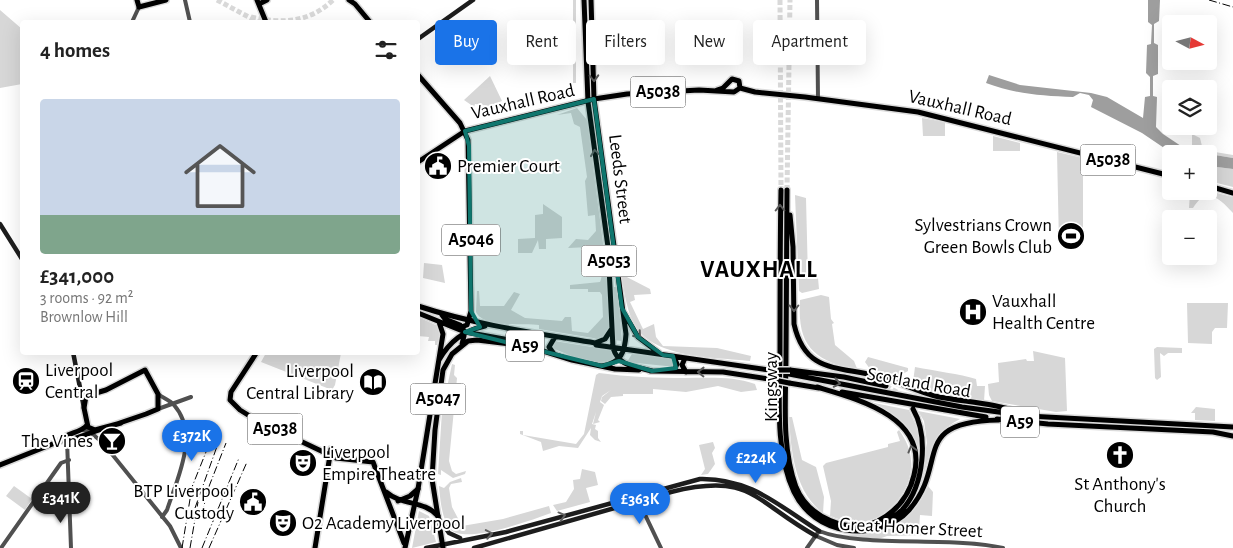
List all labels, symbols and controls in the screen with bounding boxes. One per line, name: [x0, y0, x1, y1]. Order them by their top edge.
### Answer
north arrow: [1162, 15, 1218, 70]
map controls: [1162, 15, 1217, 265]
chip: Buy: [435, 20, 497, 65]
chip: Rent: [507, 20, 576, 65]
chip: Filters: [586, 20, 665, 65]
chip: New: [675, 20, 743, 65]
chip: Apartment: [753, 20, 866, 65]
icon: filters: [372, 36, 400, 64]
text: 4 homes: [40, 40, 110, 61]
one-way arrow: [589, 74, 599, 82]
road number: A5038: [630, 76, 686, 108]
button: layers: [1162, 80, 1217, 135]
street label: Vauxhall Road: [470, 81, 577, 123]
street label: Vauxhall Road: [907, 87, 1014, 129]
icon: home: [175, 131, 265, 221]
street label: Leeds Street: [605, 133, 635, 225]
road number: A5038: [1080, 144, 1136, 176]
button: +: [1162, 145, 1217, 200]
one-way arrow: [590, 149, 601, 157]
public building icon: Premier Court: [423, 151, 453, 181]
place label: Premier Court: [457, 157, 560, 176]
one-way arrow: [775, 204, 785, 212]
button: −: [1162, 210, 1217, 265]
place label: Sylvestrians Crown Green Bowls Club: [914, 216, 1052, 257]
sports icon: Sylvestrians Crown Green Bowls Club: [1056, 221, 1086, 251]
road number: A5046: [442, 224, 500, 256]
road number: A5053: [582, 246, 636, 276]
district label: VAUXHALL: [700, 258, 818, 282]
text: £341,000: [40, 266, 114, 287]
text: 3 rooms · 92 m²: [40, 290, 133, 306]
place label: Vauxhall Health Centre: [992, 292, 1095, 333]
hospital icon: Vauxhall Health Centre: [958, 297, 988, 327]
one-way arrow: [789, 304, 799, 312]
text: Brownlow Hill: [40, 309, 128, 325]
one-way arrow: [632, 330, 641, 339]
road number: A59: [506, 331, 544, 362]
street label: Kingsway: [762, 352, 781, 422]
place label: Liverpool Central: [45, 361, 113, 402]
place label: Liverpool Central Library: [246, 362, 354, 403]
street label: Scotland Road: [866, 365, 973, 402]
station icon: Liverpool Central: [11, 366, 41, 396]
library icon: Liverpool Central Library: [358, 367, 388, 397]
one-way arrow: [697, 367, 705, 377]
one-way arrow: [833, 378, 841, 388]
road number: A5047: [410, 384, 466, 414]
road number: A59: [1001, 407, 1039, 438]
road number: A5038: [248, 414, 302, 444]
pin: £372K: [157, 420, 227, 462]
bar icon: The Vines: [97, 426, 127, 456]
text: £372K: [173, 428, 211, 444]
place label: The Vines: [21, 432, 93, 451]
church icon: St Anthony's Church: [1105, 440, 1135, 470]
pin: £224K: [721, 442, 791, 484]
place label: Liverpool Empire Theatre: [322, 443, 436, 484]
one-way arrow: [908, 445, 918, 454]
theatre icon: Liverpool Empire Theatre: [288, 448, 318, 478]
text: £224K: [736, 450, 776, 466]
place label: St Anthony's Church: [1074, 475, 1166, 516]
pin: £341K: [26, 482, 96, 524]
place label: BTP Liverpool Custody: [133, 482, 234, 523]
pin: £363K: [605, 482, 675, 525]
public building icon: BTP Liverpool Custody: [238, 487, 268, 517]
text: £341K: [42, 490, 80, 506]
text: £363K: [621, 491, 659, 507]
theatre icon: O2 Academy Liverpool: [268, 508, 298, 538]
one-way arrow: [558, 511, 566, 522]
place label: O2 Academy Liverpool: [302, 514, 465, 533]
street label: Great Homer Street: [839, 515, 983, 541]
one-way arrow: [485, 530, 494, 540]

